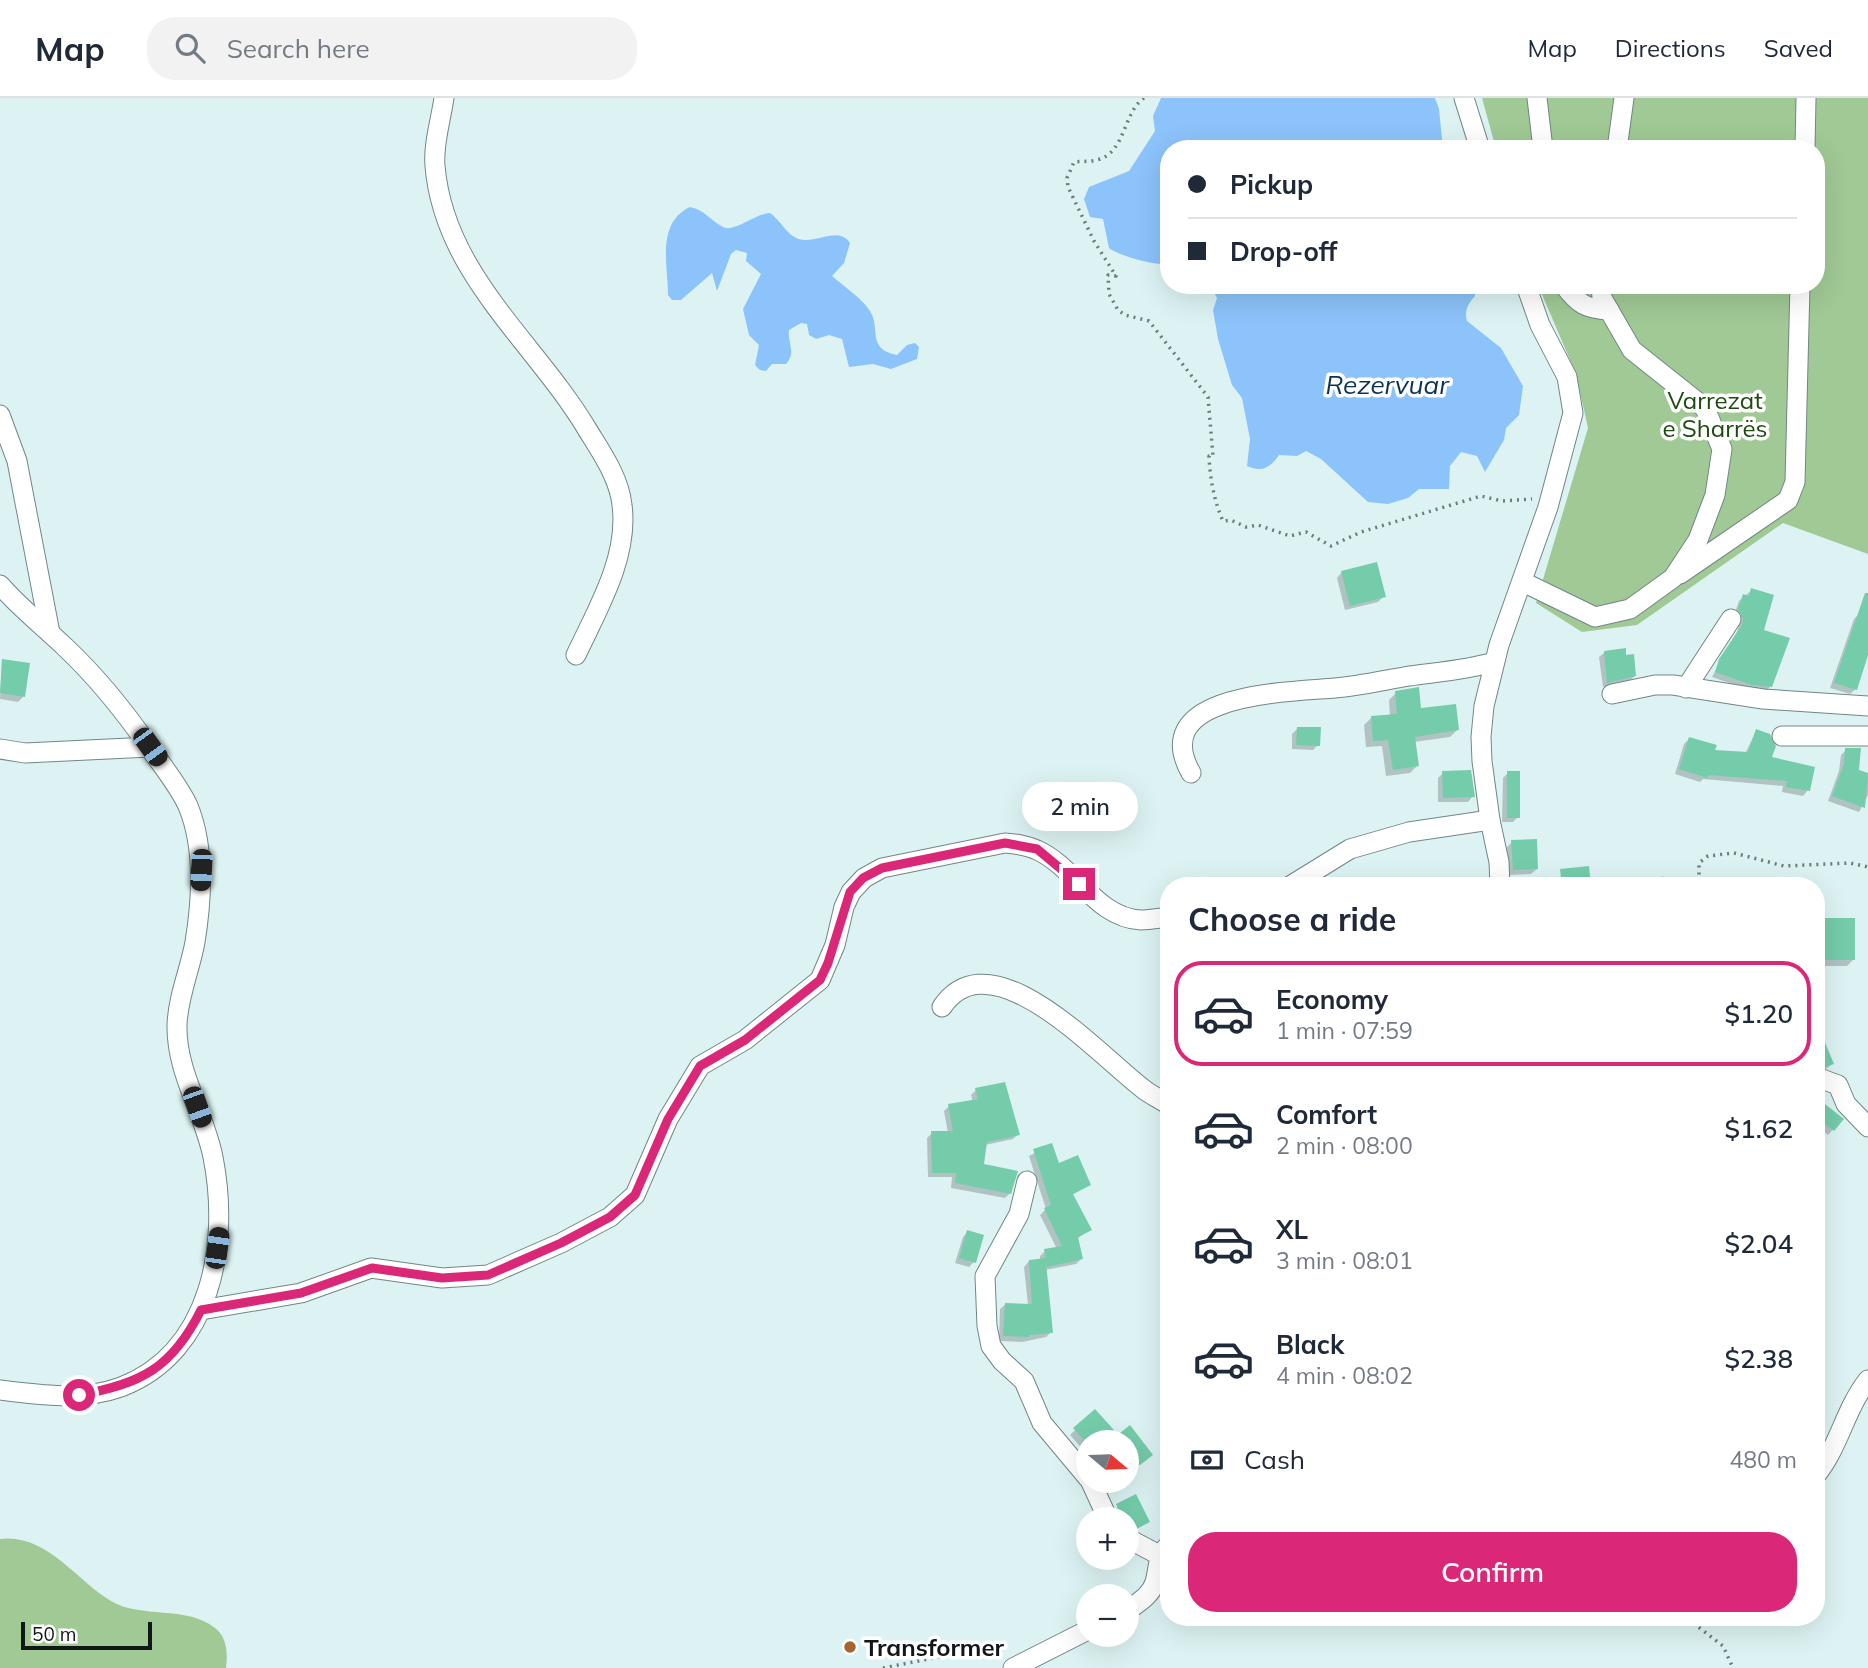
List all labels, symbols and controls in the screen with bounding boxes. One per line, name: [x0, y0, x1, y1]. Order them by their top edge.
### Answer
search box: [147, 17, 637, 80]
text: Map: [35, 28, 105, 69]
icon: search: [171, 29, 209, 67]
text: Search here: [227, 32, 370, 65]
text: Map: [1527, 33, 1577, 63]
text: Directions: [1615, 33, 1726, 63]
text: Saved: [1764, 33, 1833, 63]
text: Pickup: [1230, 168, 1313, 201]
text: Drop-off: [1230, 235, 1337, 268]
water label: Rezervuar: [1325, 368, 1450, 401]
park label: Varrezat e Sharrës: [1663, 385, 1767, 443]
car: [130, 724, 171, 770]
callout: 2 min: [1021, 782, 1137, 832]
text: 2 min: [1050, 792, 1110, 821]
car: [190, 848, 213, 892]
route end: [1063, 868, 1095, 900]
text: Choose a ride: [1188, 899, 1396, 939]
icon: car: [1192, 982, 1255, 1045]
text: Economy: [1276, 983, 1388, 1016]
text: $1.20: [1724, 997, 1793, 1030]
text: 1 min · 07:59: [1276, 1016, 1413, 1045]
car: [180, 1084, 215, 1130]
icon: car: [1192, 1097, 1255, 1160]
text: Comfort: [1276, 1098, 1377, 1131]
text: $1.62: [1724, 1112, 1793, 1145]
text: 2 min · 08:00: [1276, 1131, 1413, 1160]
icon: car: [1192, 1212, 1255, 1275]
text: XL: [1276, 1213, 1308, 1246]
car: [204, 1226, 231, 1270]
text: $2.04: [1724, 1227, 1793, 1260]
text: 3 min · 08:01: [1276, 1246, 1413, 1275]
icon: car: [1192, 1327, 1255, 1390]
text: Black: [1276, 1328, 1344, 1361]
text: $2.38: [1724, 1342, 1793, 1375]
text: 4 min · 08:02: [1276, 1361, 1413, 1390]
route start: [63, 1379, 95, 1411]
north arrow: [1076, 1430, 1139, 1493]
map controls: [1076, 1430, 1139, 1647]
icon: cash: [1188, 1441, 1226, 1479]
text: Cash: [1244, 1443, 1305, 1476]
text: 480 m: [1729, 1445, 1797, 1474]
button: +: [1076, 1507, 1139, 1570]
button: Confirm: [1188, 1532, 1797, 1612]
button: −: [1076, 1584, 1139, 1647]
scale bar: [21, 1619, 152, 1651]
text: 50 m: [32, 1622, 76, 1646]
place label: Transformer: [864, 1632, 1005, 1662]
marker: Transformer: [842, 1639, 858, 1655]

